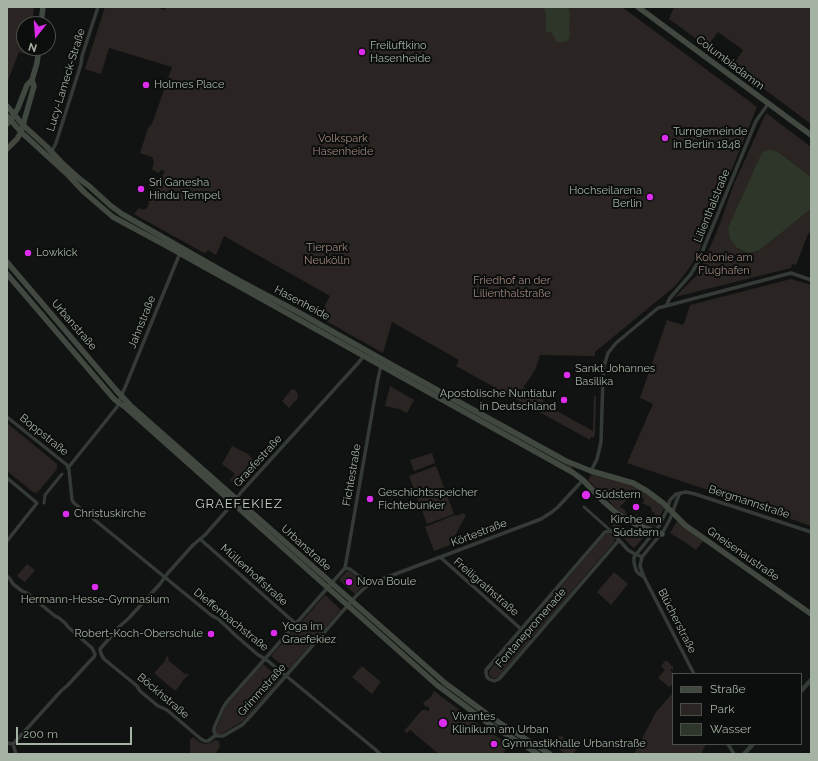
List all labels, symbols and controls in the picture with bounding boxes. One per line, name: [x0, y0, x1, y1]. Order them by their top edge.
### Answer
north arrow: [16, 16, 56, 56]
street label: Lucy-Lameck-Straße: [44, 27, 88, 133]
street label: Columbiadamm: [693, 33, 767, 93]
place label: Freiluftkino Hasenheide: [370, 39, 431, 65]
text: N: [27, 40, 39, 54]
marker: Freiluftkino Hasenheide: [357, 47, 367, 57]
place label: Holmes Place: [154, 78, 225, 92]
marker: Holmes Place: [141, 80, 151, 90]
place label: Turngemeinde in Berlin 1848: [673, 125, 748, 151]
park label: Volkspark Hasenheide: [313, 132, 373, 158]
marker: Turngemeinde in Berlin 1848: [660, 133, 670, 143]
street label: Lilienthalstraße: [691, 168, 733, 244]
place label: Sri Ganesha Hindu Tempel: [149, 176, 220, 202]
marker: Sri Ganesha Hindu Tempel: [136, 184, 146, 194]
place label: Hochseilarena Berlin: [569, 184, 642, 210]
marker: Hochseilarena Berlin: [645, 192, 655, 202]
park label: Tierpark Neukölln: [304, 241, 350, 267]
place label: Lowkick: [36, 246, 78, 260]
marker: Lowkick: [23, 248, 33, 258]
park label: Kolonie am Flughafen: [696, 251, 752, 277]
park label: Friedhof an der Lilienthalstraße: [473, 274, 551, 300]
street label: Hasenheide: [272, 283, 332, 323]
street label: Jahnstraße: [126, 294, 158, 350]
street label: Urbanstraße: [48, 297, 100, 353]
place label: Sankt Johannes Basilika: [575, 362, 655, 388]
marker: Sankt Johannes Basilika: [562, 370, 572, 380]
place label: Apostolische Nuntiatur in Deutschland: [440, 387, 556, 413]
marker: Apostolische Nuntiatur in Deutschland: [559, 395, 569, 405]
street label: Boppstraße: [17, 411, 71, 459]
street label: Graefestraße: [231, 432, 285, 490]
street label: Fichtestraße: [340, 443, 364, 507]
street label: Bergmannstraße: [707, 483, 791, 521]
place label: Geschichtsspeicher Fichtebunker: [378, 486, 478, 512]
place label: Südstern: [595, 488, 641, 502]
marker: Südstern: [580, 489, 592, 501]
marker: Geschichtsspeicher Fichtebunker: [365, 494, 375, 504]
district label: GRAEFEKIEZ: [195, 496, 283, 512]
marker: Kirche am Südstern: [631, 502, 641, 512]
place label: Christuskirche: [74, 507, 146, 521]
marker: Christuskirche: [61, 509, 71, 519]
place label: Kirche am Südstern: [611, 513, 661, 539]
street label: Körtestraße: [449, 516, 509, 550]
street label: Urbanstraße: [278, 522, 334, 574]
street label: Gneisenaustraße: [704, 524, 782, 584]
street label: Müllenhoffstraße: [218, 541, 290, 609]
street label: Freiligrathstraße: [451, 555, 521, 619]
place label: Nova Boule: [357, 575, 416, 589]
marker: Nova Boule: [344, 577, 354, 587]
marker: Hermann-Hesse-Gymnasium: [90, 582, 100, 592]
street label: Dieffenbachstraße: [191, 586, 271, 654]
street label: Fontanepromenade: [493, 586, 569, 670]
street label: Blücherstraße: [655, 586, 699, 656]
place label: Hermann-Hesse-Gymnasium: [21, 593, 169, 607]
place label: Yoga im Graefekiez: [282, 620, 336, 646]
place label: Robert-Koch-Oberschule: [75, 627, 203, 641]
marker: Yoga im Graefekiez: [269, 628, 279, 638]
marker: Robert-Koch-Oberschule: [206, 629, 216, 639]
street label: Grimmstraße: [235, 661, 289, 719]
street label: Böckhstraße: [134, 671, 192, 721]
legend: [672, 673, 802, 745]
text: Straße: [710, 682, 746, 696]
text: Park: [710, 702, 735, 716]
place label: Vivantes Klinikum am Urban: [452, 710, 549, 736]
marker: Vivantes Klinikum am Urban: [437, 717, 449, 729]
scale bar: [18, 719, 134, 745]
text: Wasser: [710, 722, 751, 736]
text: 200 m: [23, 727, 58, 741]
place label: Gymnastikhalle Urbanstraße: [502, 737, 646, 751]
marker: Gymnastikhalle Urbanstraße: [489, 739, 499, 749]

